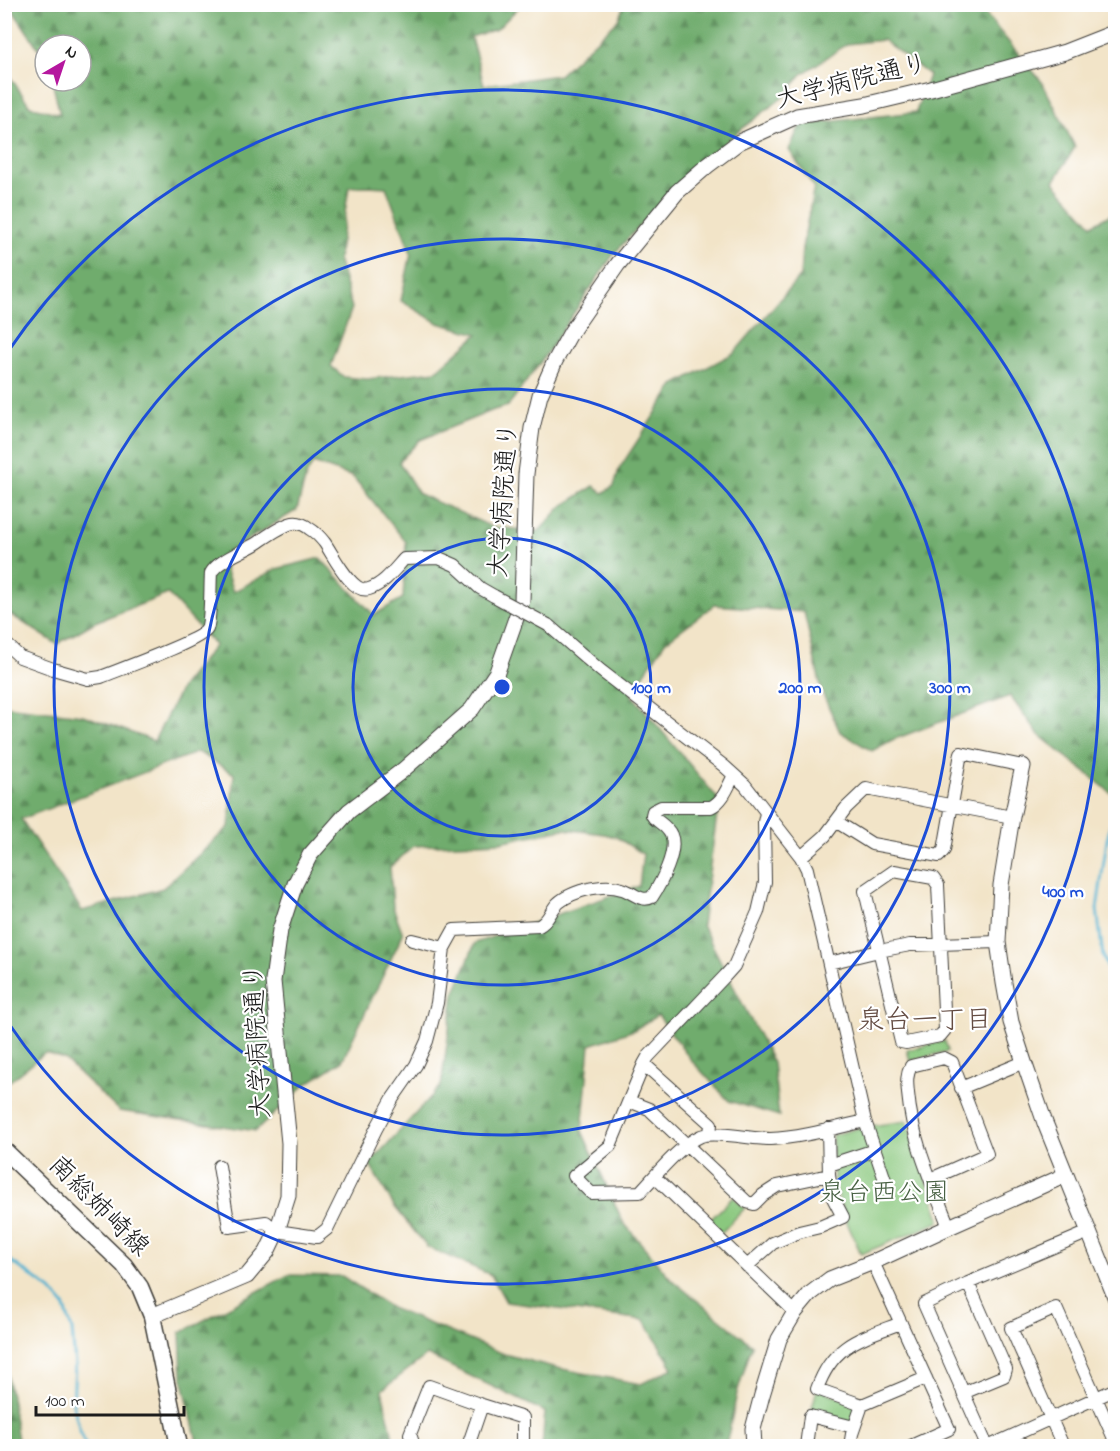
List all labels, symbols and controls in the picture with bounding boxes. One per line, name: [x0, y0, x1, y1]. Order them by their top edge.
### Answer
north arrow: [33, 33, 93, 93]
text: N: [59, 40, 83, 66]
street label: 大学病院通り: [772, 46, 932, 120]
street label: 大学病院通り: [481, 421, 529, 579]
text: 100 m: [631, 676, 671, 702]
text: 200 m: [778, 676, 822, 702]
text: 300 m: [928, 676, 971, 702]
centre of rings: [492, 677, 512, 697]
text: 400 m: [1042, 880, 1084, 906]
street label: 大学病院通り: [236, 962, 282, 1120]
district label: 泉台一丁目: [858, 1002, 993, 1041]
street label: 南総姉崎線: [39, 1148, 157, 1266]
park label: 泉台西公園: [819, 1175, 949, 1213]
scale bar: [36, 1379, 184, 1417]
text: 100 m: [45, 1389, 85, 1415]

